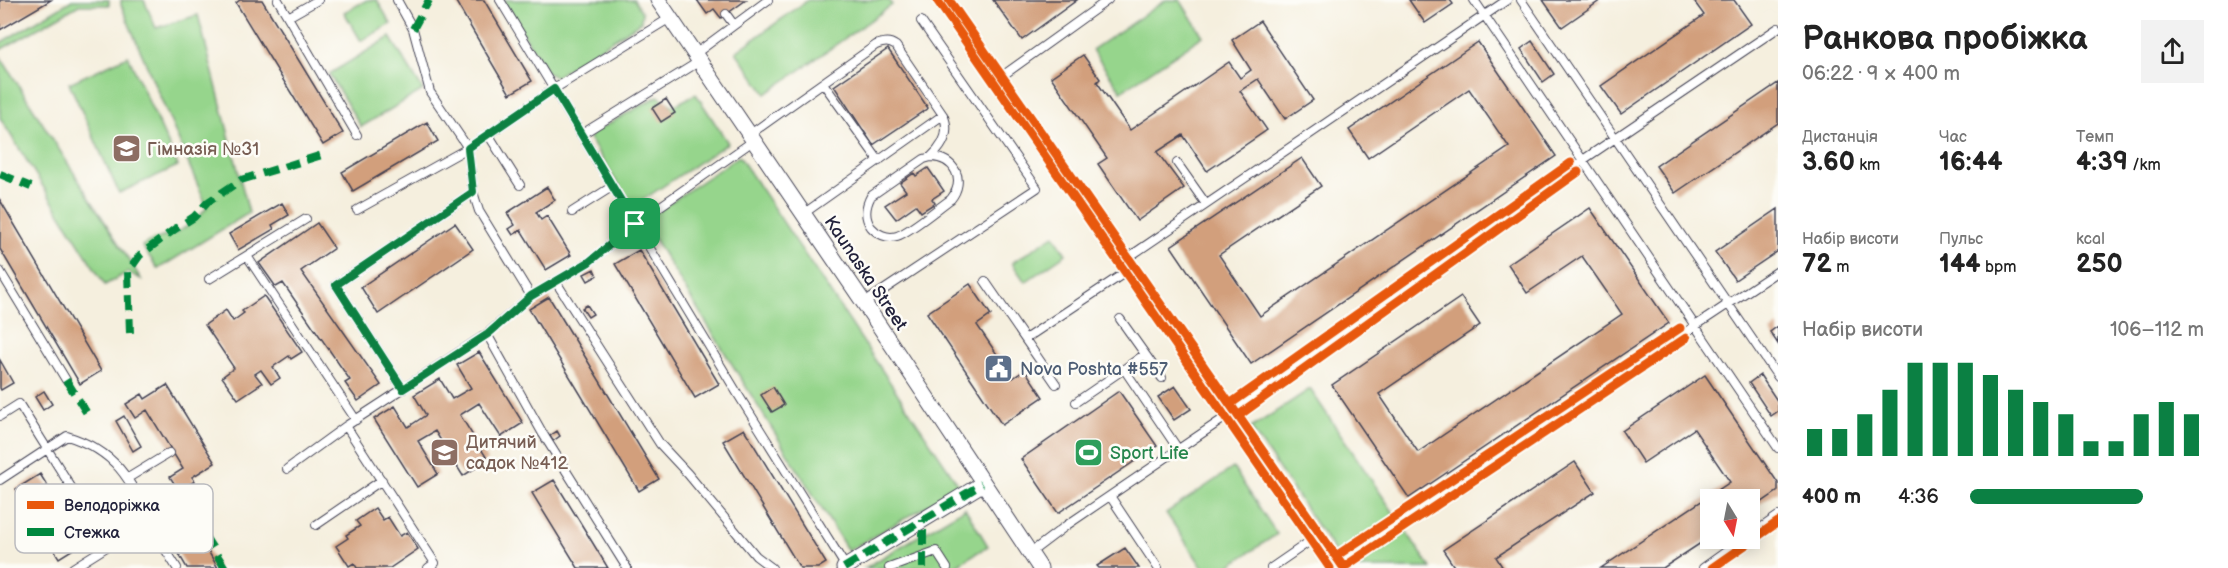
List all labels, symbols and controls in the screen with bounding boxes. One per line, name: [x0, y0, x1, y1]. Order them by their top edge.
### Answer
text: Ранкова пробіжка: [1802, 19, 2087, 59]
button: share: [2141, 20, 2204, 83]
text: 06:22 · 9 × 400 m: [1802, 62, 1960, 86]
text: Дистанція: [1802, 128, 1878, 147]
text: Час: [1939, 128, 1967, 147]
text: Темп: [2076, 128, 2114, 147]
school or university icon: Гімназія №31: [110, 133, 142, 165]
place label: Гімназія №31: [147, 139, 259, 160]
text: 3.60: [1802, 147, 1855, 178]
text: 16:44: [1939, 147, 2003, 178]
text: 4:39: [2076, 147, 2128, 178]
text: km: [1855, 156, 1880, 175]
text: /km: [2128, 156, 2161, 175]
pin: [609, 198, 660, 249]
icon: arrive: [618, 207, 651, 240]
street label: Kaunaska Street: [820, 212, 912, 335]
text: Набір висоти: [1802, 230, 1899, 249]
text: Пульс: [1939, 230, 1983, 249]
text: kcal: [2076, 230, 2105, 249]
text: 72: [1802, 249, 1832, 280]
text: 144: [1939, 249, 1981, 280]
text: 250: [2076, 249, 2123, 280]
text: m: [1832, 258, 1850, 277]
text: bpm: [1981, 258, 2016, 277]
text: Набір висоти: [1802, 318, 1923, 342]
text: 106–112 m: [2110, 318, 2204, 342]
public building icon: Nova Poshta #557: [983, 353, 1015, 385]
place label: Nova Poshta #557: [1020, 359, 1168, 380]
place label: Дитячий садок №412: [466, 432, 569, 474]
school or university icon: Дитячий садок №412: [429, 436, 461, 468]
sports icon: Sport Life: [1073, 437, 1105, 469]
place label: Sport Life: [1110, 443, 1189, 464]
legend: [15, 484, 213, 553]
text: 400 m: [1802, 485, 1861, 509]
text: 4:36: [1898, 485, 1939, 509]
north arrow: [1700, 489, 1760, 549]
map controls: [1700, 489, 1760, 549]
text: Велодоріжка: [64, 497, 160, 516]
text: Стежка: [64, 524, 121, 543]

